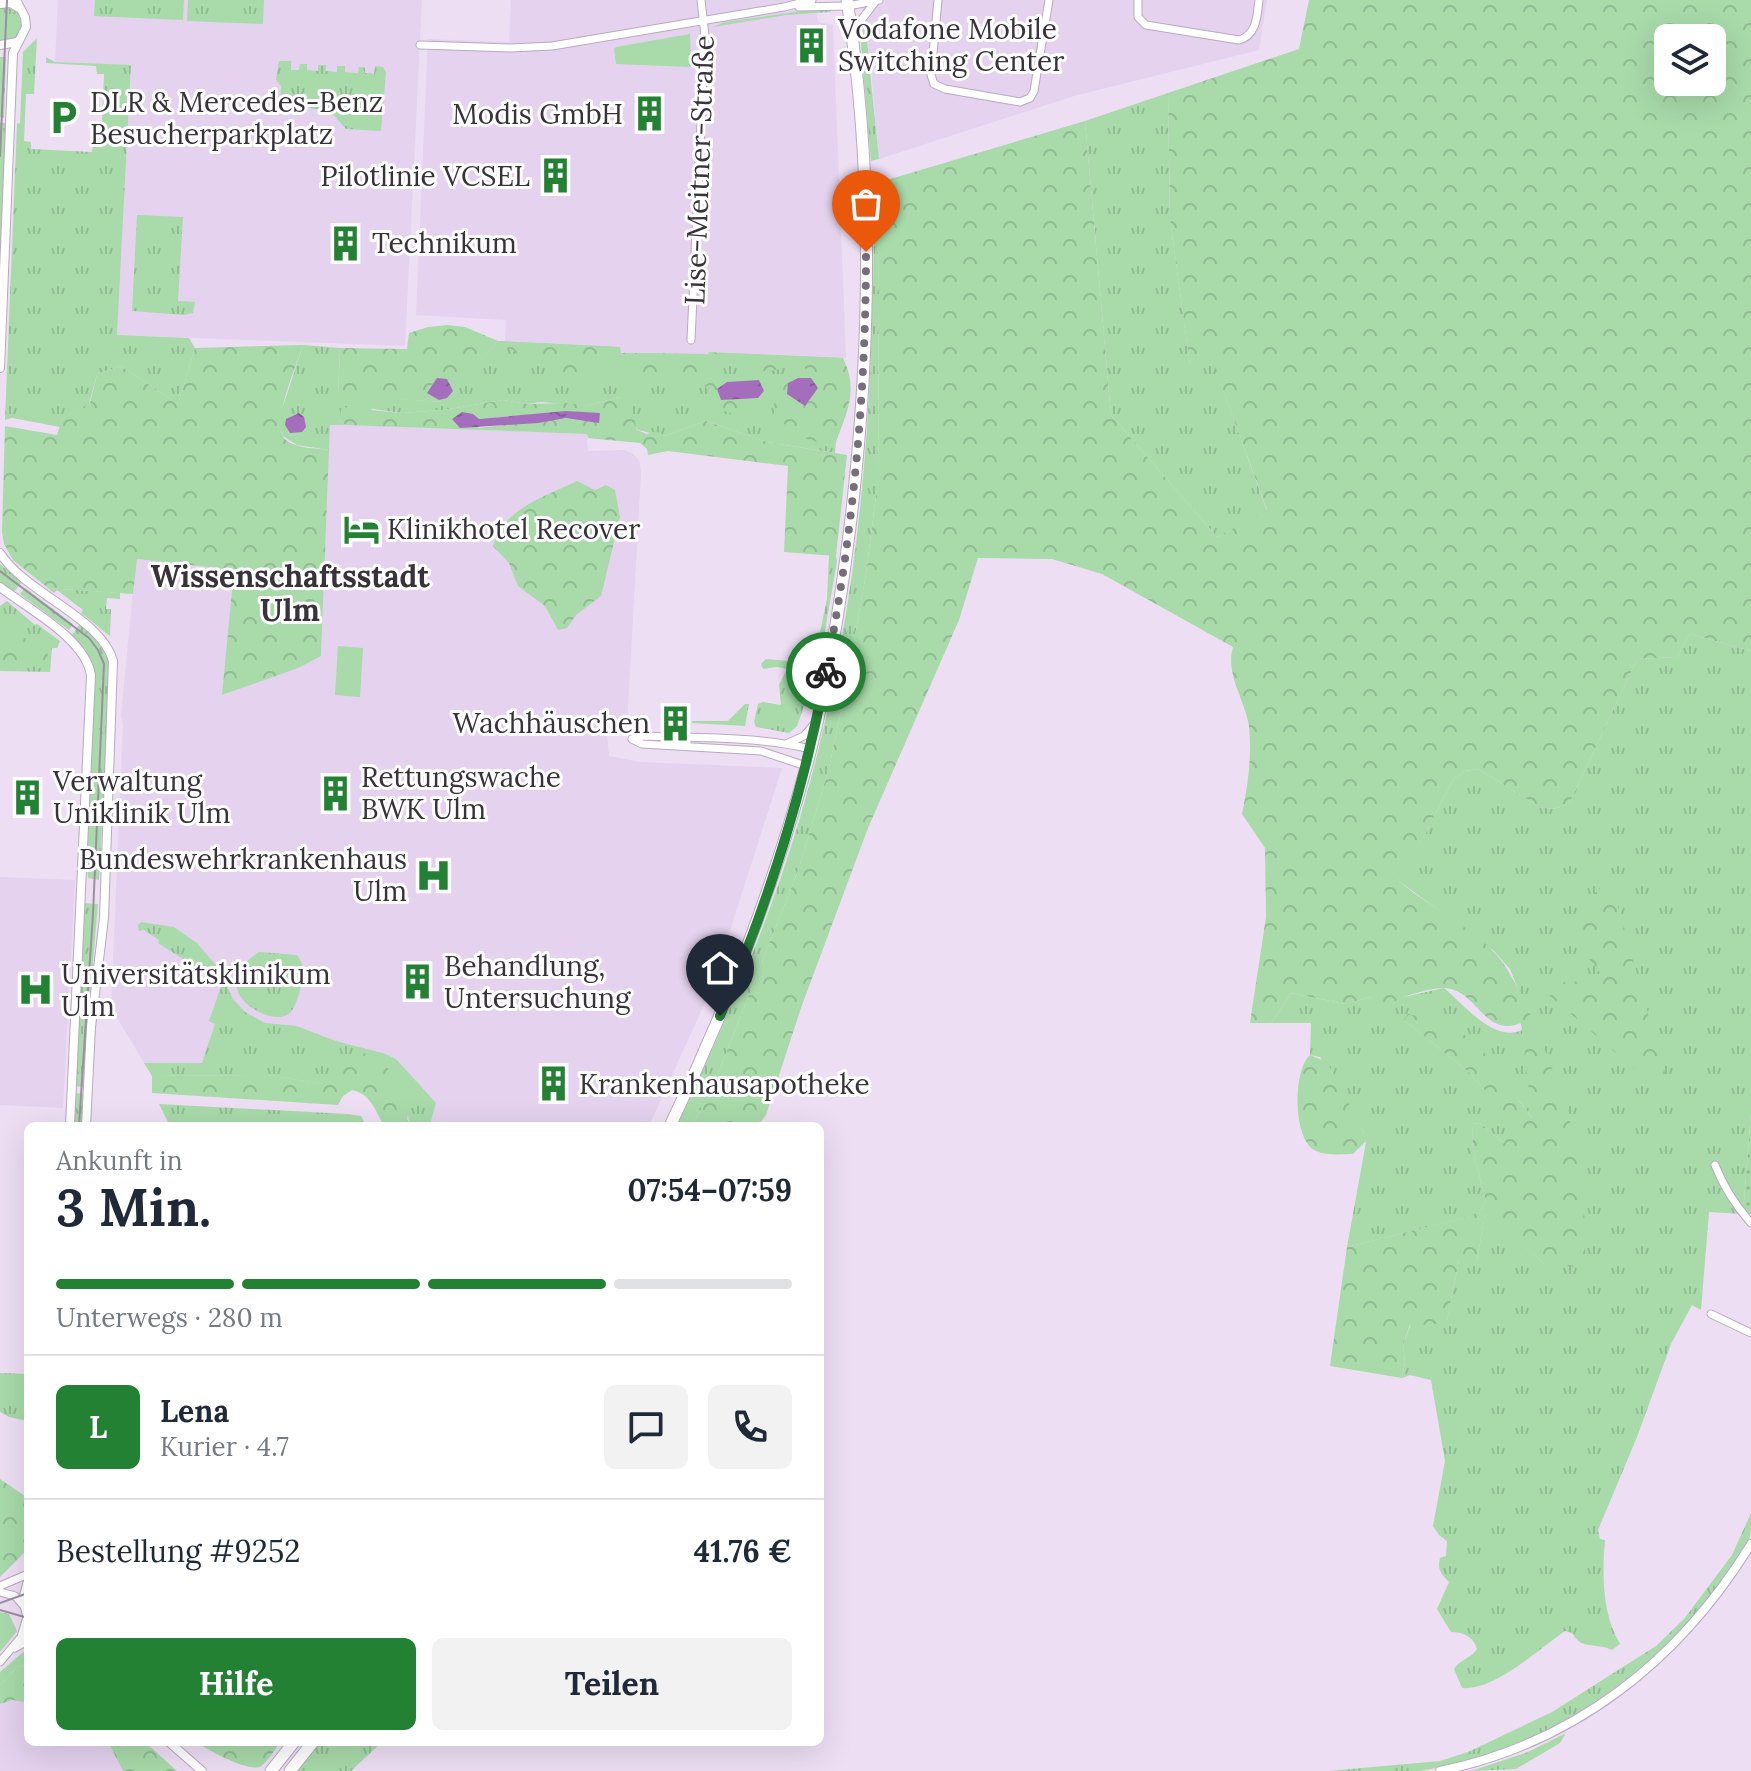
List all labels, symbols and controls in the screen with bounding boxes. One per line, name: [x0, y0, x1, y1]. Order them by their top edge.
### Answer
place label: Vodafone Mobile Switching Center: [837, 11, 1064, 79]
map controls: [1654, 24, 1726, 96]
button: layers: [1654, 24, 1726, 96]
building icon: Vodafone Mobile Switching Center: [793, 26, 831, 64]
street label: Lise-Meitner-Straße: [676, 35, 722, 305]
place label: DLR & Mercedes-Benz Besucherparkplatz: [90, 84, 383, 152]
building icon: Modis GmbH: [630, 95, 668, 133]
place label: Modis GmbH: [452, 96, 623, 132]
parking icon: DLR & Mercedes-Benz Besucherparkplatz: [45, 99, 83, 137]
building icon: Pilotlinie VCSEL: [537, 157, 575, 195]
place label: Pilotlinie VCSEL: [321, 158, 530, 194]
pin: [832, 170, 900, 252]
icon: bag: [844, 182, 888, 226]
building icon: Technikum: [327, 224, 365, 262]
place label: Technikum: [372, 225, 517, 261]
hotel icon: Klinikhotel Recover: [342, 510, 380, 548]
place label: Klinikhotel Recover: [387, 511, 640, 547]
district label: Wissenschaftsstadt Ulm: [150, 557, 430, 629]
courier: [786, 632, 866, 712]
icon: bike: [804, 650, 848, 694]
building icon: Wachhäuschen: [657, 704, 695, 742]
place label: Wachhäuschen: [453, 705, 650, 741]
place label: Rettungswache BWK Ulm: [361, 759, 561, 827]
place label: Verwaltung Uniklinik Ulm: [52, 763, 230, 831]
building icon: Rettungswache BWK Ulm: [316, 774, 354, 812]
building icon: Verwaltung Uniklinik Ulm: [8, 778, 46, 816]
place label: Bundeswehrkrankenhaus Ulm: [79, 841, 407, 909]
hospital icon: Bundeswehrkrankenhaus Ulm: [414, 856, 452, 894]
pin: [686, 934, 754, 1016]
icon: home: [698, 946, 742, 990]
place label: Behandlung, Untersuchung: [444, 948, 631, 1016]
place label: Universitätsklinikum Ulm: [61, 956, 331, 1024]
building icon: Behandlung, Untersuchung: [399, 963, 437, 1001]
hospital icon: Universitätsklinikum Ulm: [16, 971, 54, 1009]
building icon: Krankenhausapotheke: [534, 1065, 572, 1103]
place label: Krankenhausapotheke: [579, 1066, 870, 1102]
text: Ankunft in: [56, 1144, 182, 1177]
text: 07:54–07:59: [627, 1171, 792, 1209]
text: 3 Min.: [56, 1174, 211, 1240]
text: Unterwegs · 280 m: [56, 1301, 283, 1334]
button: chat: [604, 1385, 688, 1469]
button: phone: [708, 1385, 792, 1469]
text: Lena: [160, 1392, 229, 1430]
text: L: [89, 1408, 107, 1446]
text: Kurier · 4.7: [160, 1430, 289, 1463]
text: Bestellung #9252: [56, 1532, 300, 1570]
text: 41.76 €: [694, 1532, 792, 1570]
button: Hilfe: [56, 1638, 416, 1730]
button: Teilen: [432, 1638, 792, 1730]

